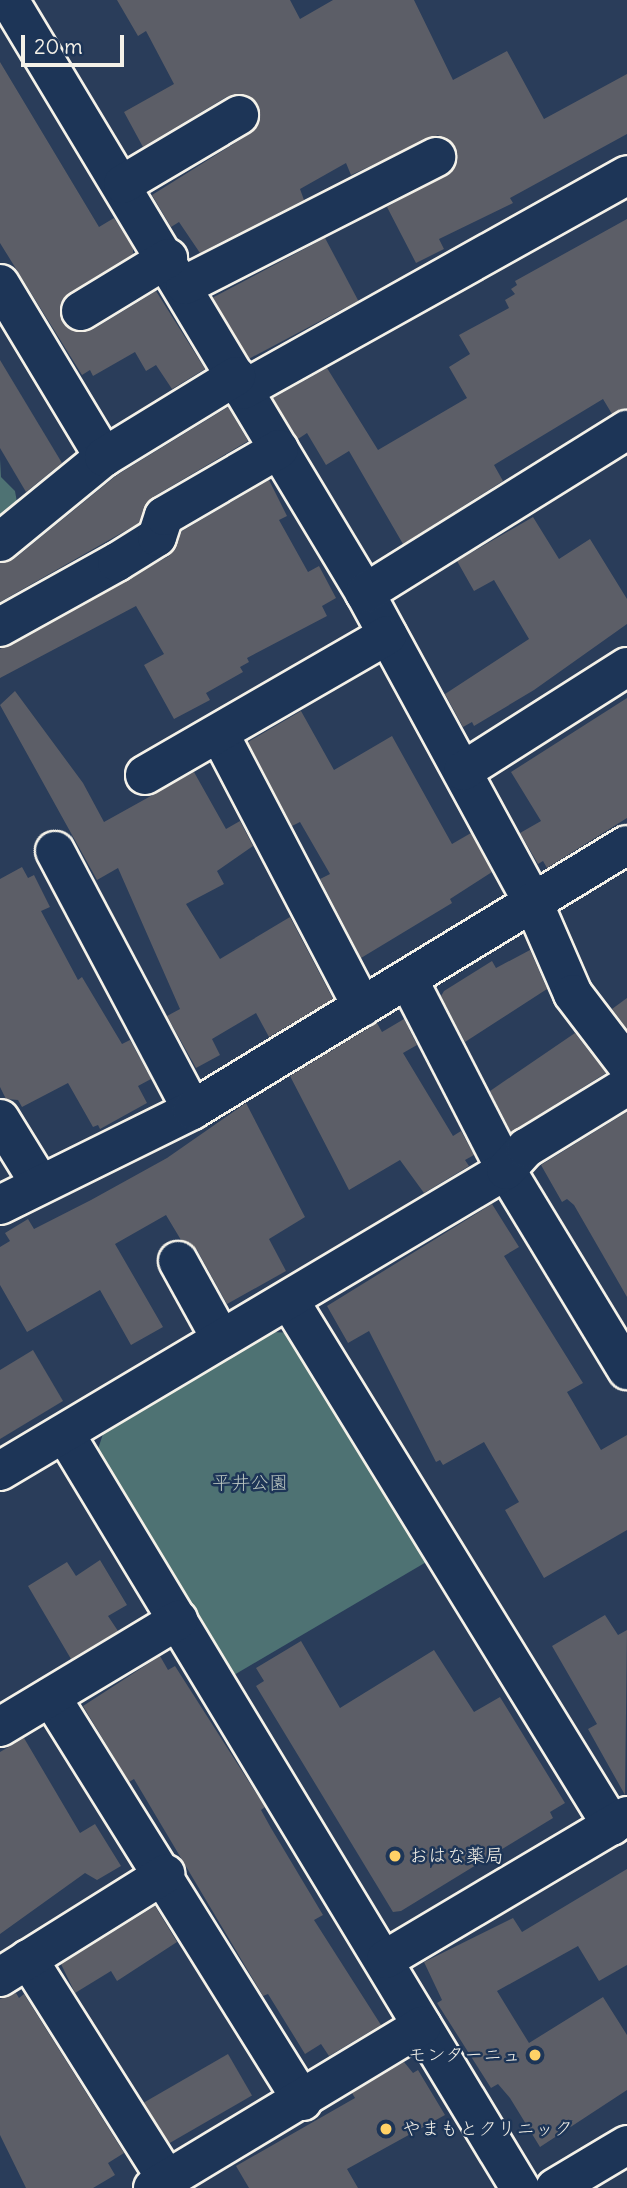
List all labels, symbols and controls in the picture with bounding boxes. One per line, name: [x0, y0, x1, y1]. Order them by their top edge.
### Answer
scale bar: [24, 21, 128, 65]
text: 20 m: [34, 33, 83, 60]
park label: 平井公園: [212, 1472, 288, 1494]
place label: おはな薬局: [409, 1845, 504, 1867]
marker: おはな薬局: [387, 1848, 403, 1864]
place label: モンターニュ: [407, 2044, 521, 2066]
marker: モンターニュ: [527, 2047, 543, 2063]
place label: やまもとクリニック: [402, 2118, 573, 2140]
marker: やまもとクリニック: [376, 2119, 396, 2139]

